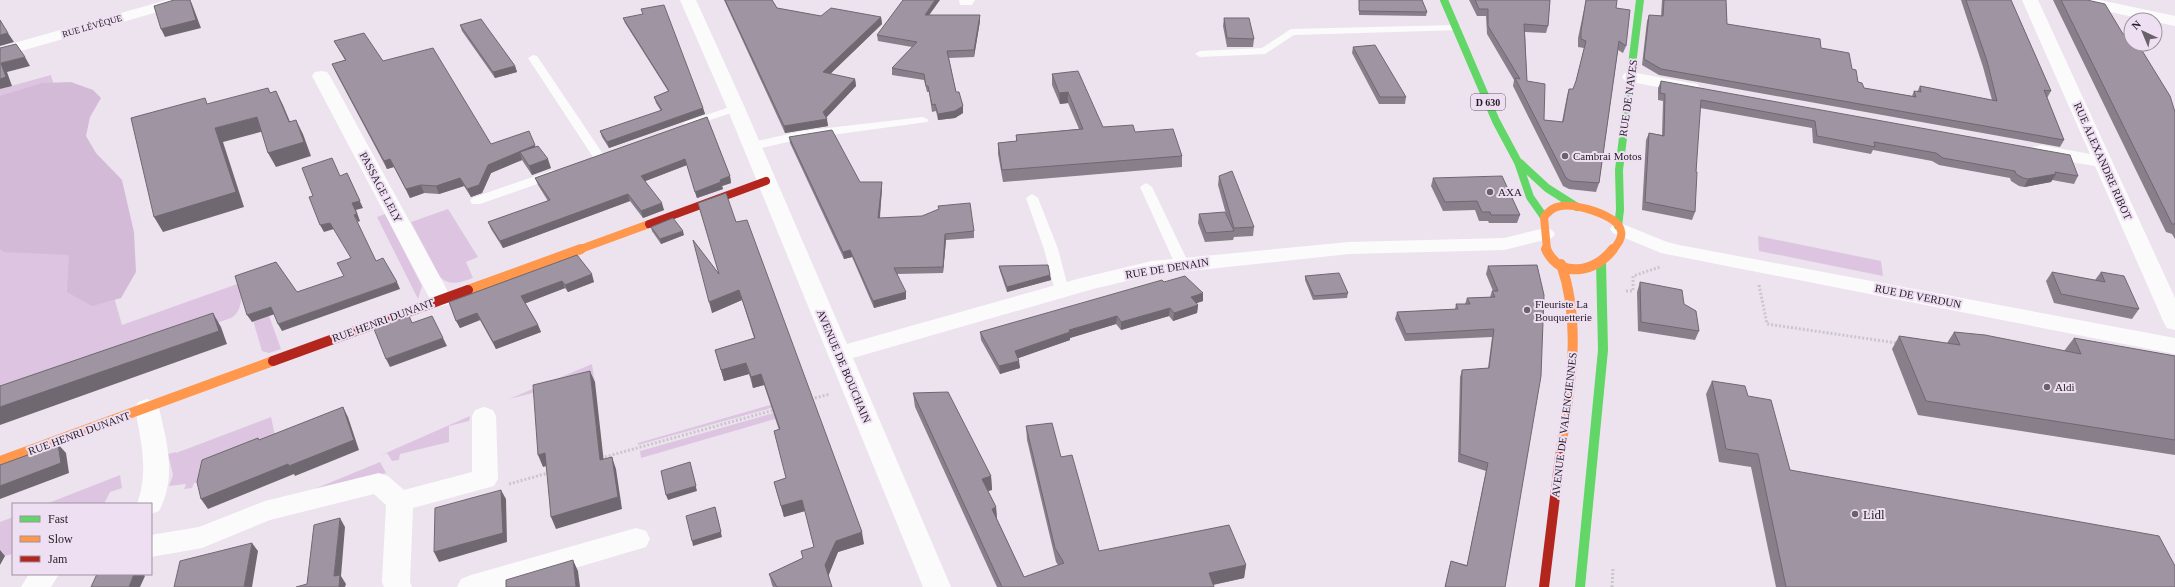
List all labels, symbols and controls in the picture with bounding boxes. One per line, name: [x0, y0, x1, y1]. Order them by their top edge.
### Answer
north arrow: [2123, 12, 2163, 52]
street label: RUE LÉVÊQUE: [61, 13, 124, 39]
text: N: [2129, 18, 2143, 32]
street label: RUE DE NAVES: [1617, 59, 1639, 137]
road number: D 630: [1471, 94, 1505, 110]
street label: RUE ALEXANDRE RIBOT: [2072, 100, 2134, 222]
street label: PASSAGE LELY: [357, 150, 405, 224]
place label: Cambrai Motos: [1573, 150, 1642, 162]
marker: Cambrai Motos: [1560, 151, 1570, 161]
place label: AXA: [1498, 186, 1522, 198]
marker: AXA: [1485, 187, 1495, 197]
street label: RUE DE DENAIN: [1124, 255, 1210, 281]
street label: RUE DE VERDUN: [1874, 282, 1962, 310]
street label: RUE HENRI DUNANT: [330, 296, 436, 344]
place label: Fleuriste La Bouquetterie: [1535, 298, 1592, 323]
marker: Fleuriste La Bouquetterie: [1522, 305, 1532, 315]
street label: AVENUE DE BOUCHAIN: [815, 307, 873, 425]
street label: AVENUE DE VALENCIENNES: [1549, 352, 1579, 498]
place label: Aldi: [2055, 381, 2075, 393]
marker: Aldi: [2042, 382, 2052, 392]
street label: RUE HENRI DUNANT: [26, 409, 132, 457]
legend: [12, 503, 152, 575]
place label: Lidl: [1863, 507, 1885, 522]
marker: Lidl: [1850, 509, 1860, 519]
text: Fast: [48, 512, 69, 526]
text: Slow: [48, 532, 73, 546]
text: Jam: [48, 552, 68, 566]

